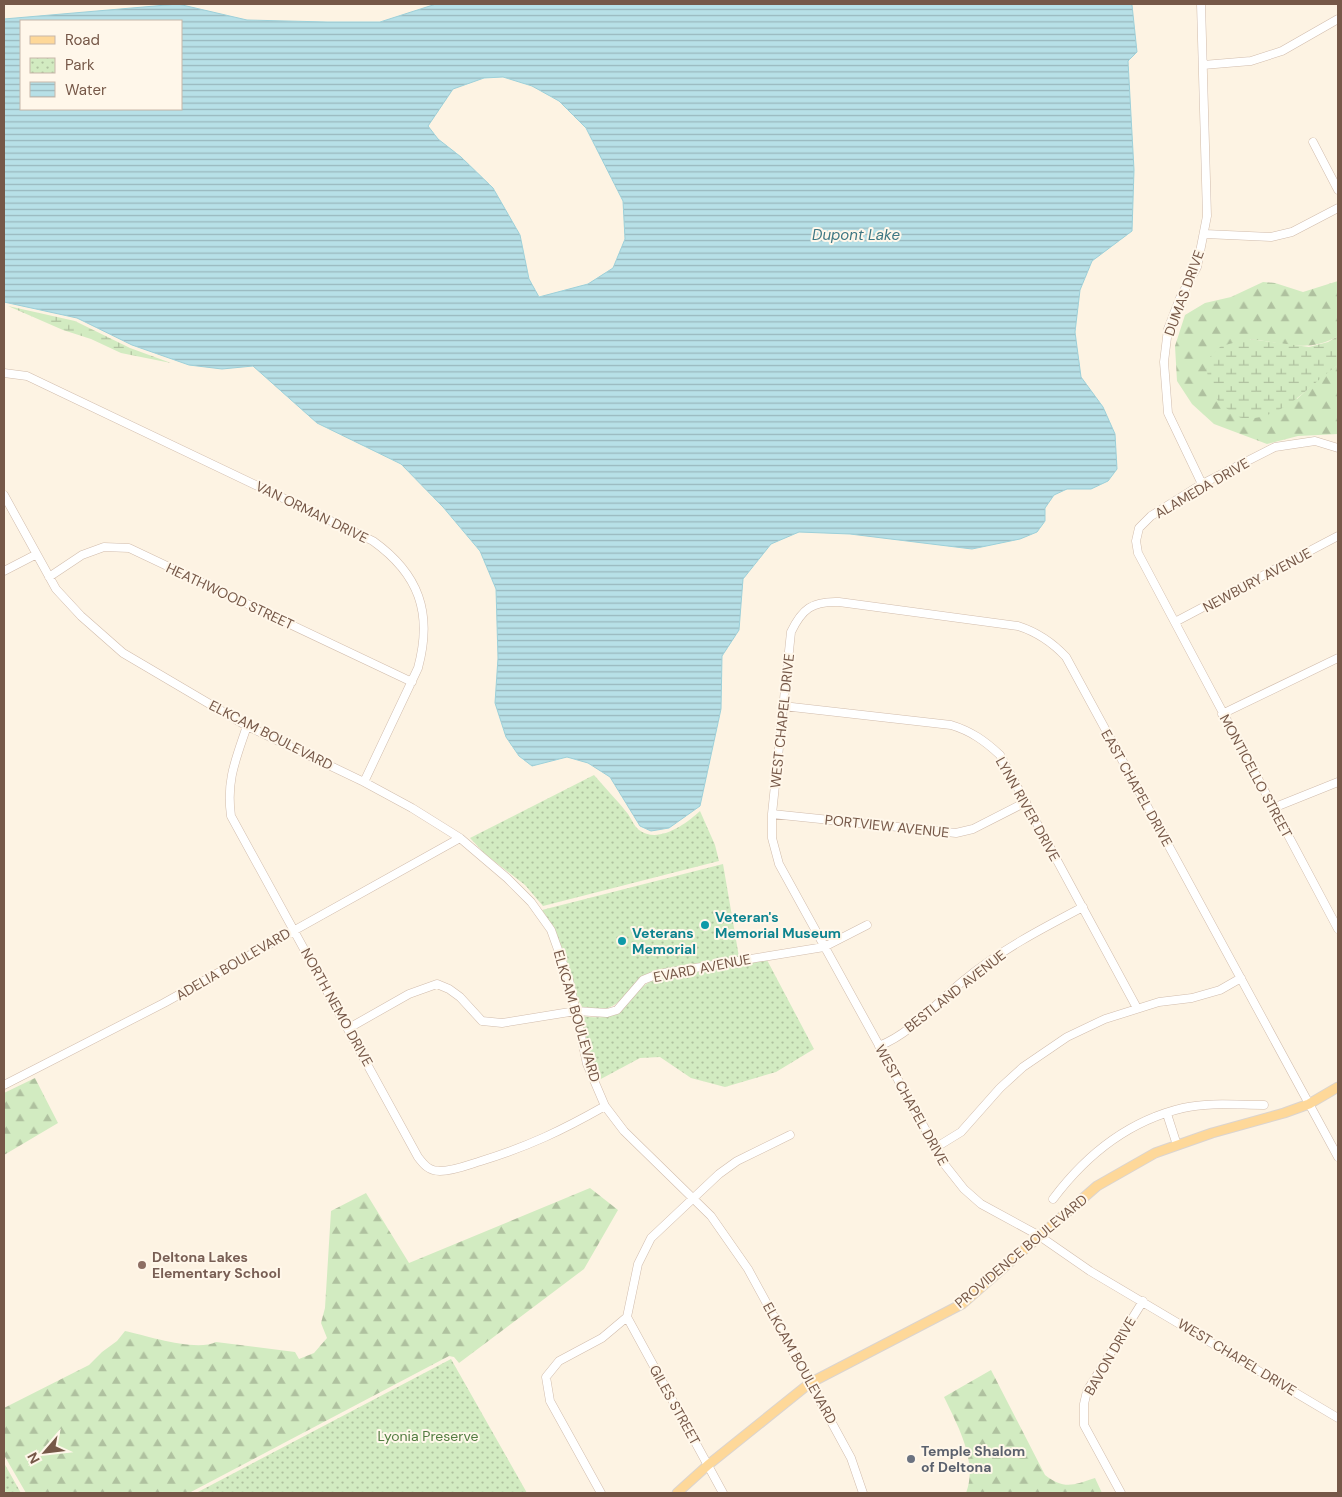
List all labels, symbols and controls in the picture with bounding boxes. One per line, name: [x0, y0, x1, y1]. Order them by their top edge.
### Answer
legend: [20, 20, 182, 110]
text: Road: [65, 30, 100, 50]
text: Park: [65, 55, 95, 75]
text: Water: [65, 80, 107, 100]
water label: Dupont Lake: [812, 225, 900, 245]
street label: DUMAS DRIVE: [1160, 247, 1208, 338]
street label: ALAMEDA DRIVE: [1152, 454, 1253, 522]
street label: VAN ORMAN DRIVE: [253, 477, 371, 547]
street label: NEWBURY AVENUE: [1200, 544, 1314, 616]
street label: HEATHWOOD STREET: [163, 558, 297, 634]
street label: WEST CHAPEL DRIVE: [766, 653, 798, 789]
street label: ELKCAM BOULEVARD: [206, 696, 336, 774]
street label: MONTICELLO STREET: [1216, 711, 1296, 841]
street label: EAST CHAPEL DRIVE: [1097, 726, 1177, 850]
street label: LYNN RIVER DRIVE: [992, 754, 1064, 864]
street label: PORTVIEW AVENUE: [824, 811, 950, 841]
place label: Veteran's Memorial Museum: [715, 908, 841, 942]
marker: Veteran's Memorial Museum: [699, 919, 711, 931]
street label: ADELIA BOULEVARD: [172, 924, 294, 1004]
place label: Veterans Memorial: [632, 924, 696, 958]
marker: Veterans Memorial: [616, 935, 628, 947]
street label: NORTH NEMO DRIVE: [297, 945, 377, 1069]
street label: BESTLAND AVENUE: [901, 946, 1009, 1036]
street label: ELKCAM BOULEVARD: [550, 948, 604, 1084]
street label: EVARD AVENUE: [652, 950, 752, 986]
street label: WEST CHAPEL DRIVE: [871, 1041, 953, 1169]
street label: PROVIDENCE BOULEVARD: [951, 1190, 1091, 1312]
place label: Deltona Lakes Elementary School: [152, 1248, 281, 1282]
marker: Deltona Lakes Elementary School: [136, 1259, 148, 1271]
street label: ELKCAM BOULEVARD: [759, 1299, 841, 1427]
street label: BAVON DRIVE: [1080, 1313, 1140, 1399]
street label: WEST CHAPEL DRIVE: [1174, 1314, 1300, 1400]
street label: GILES STREET: [646, 1362, 704, 1448]
north arrow: [20, 1427, 70, 1477]
park label: Lyonia Preserve: [378, 1427, 478, 1445]
place label: Temple Shalom of Deltona: [921, 1442, 1025, 1476]
text: N: [23, 1449, 44, 1467]
marker: Temple Shalom of Deltona: [905, 1453, 917, 1465]

